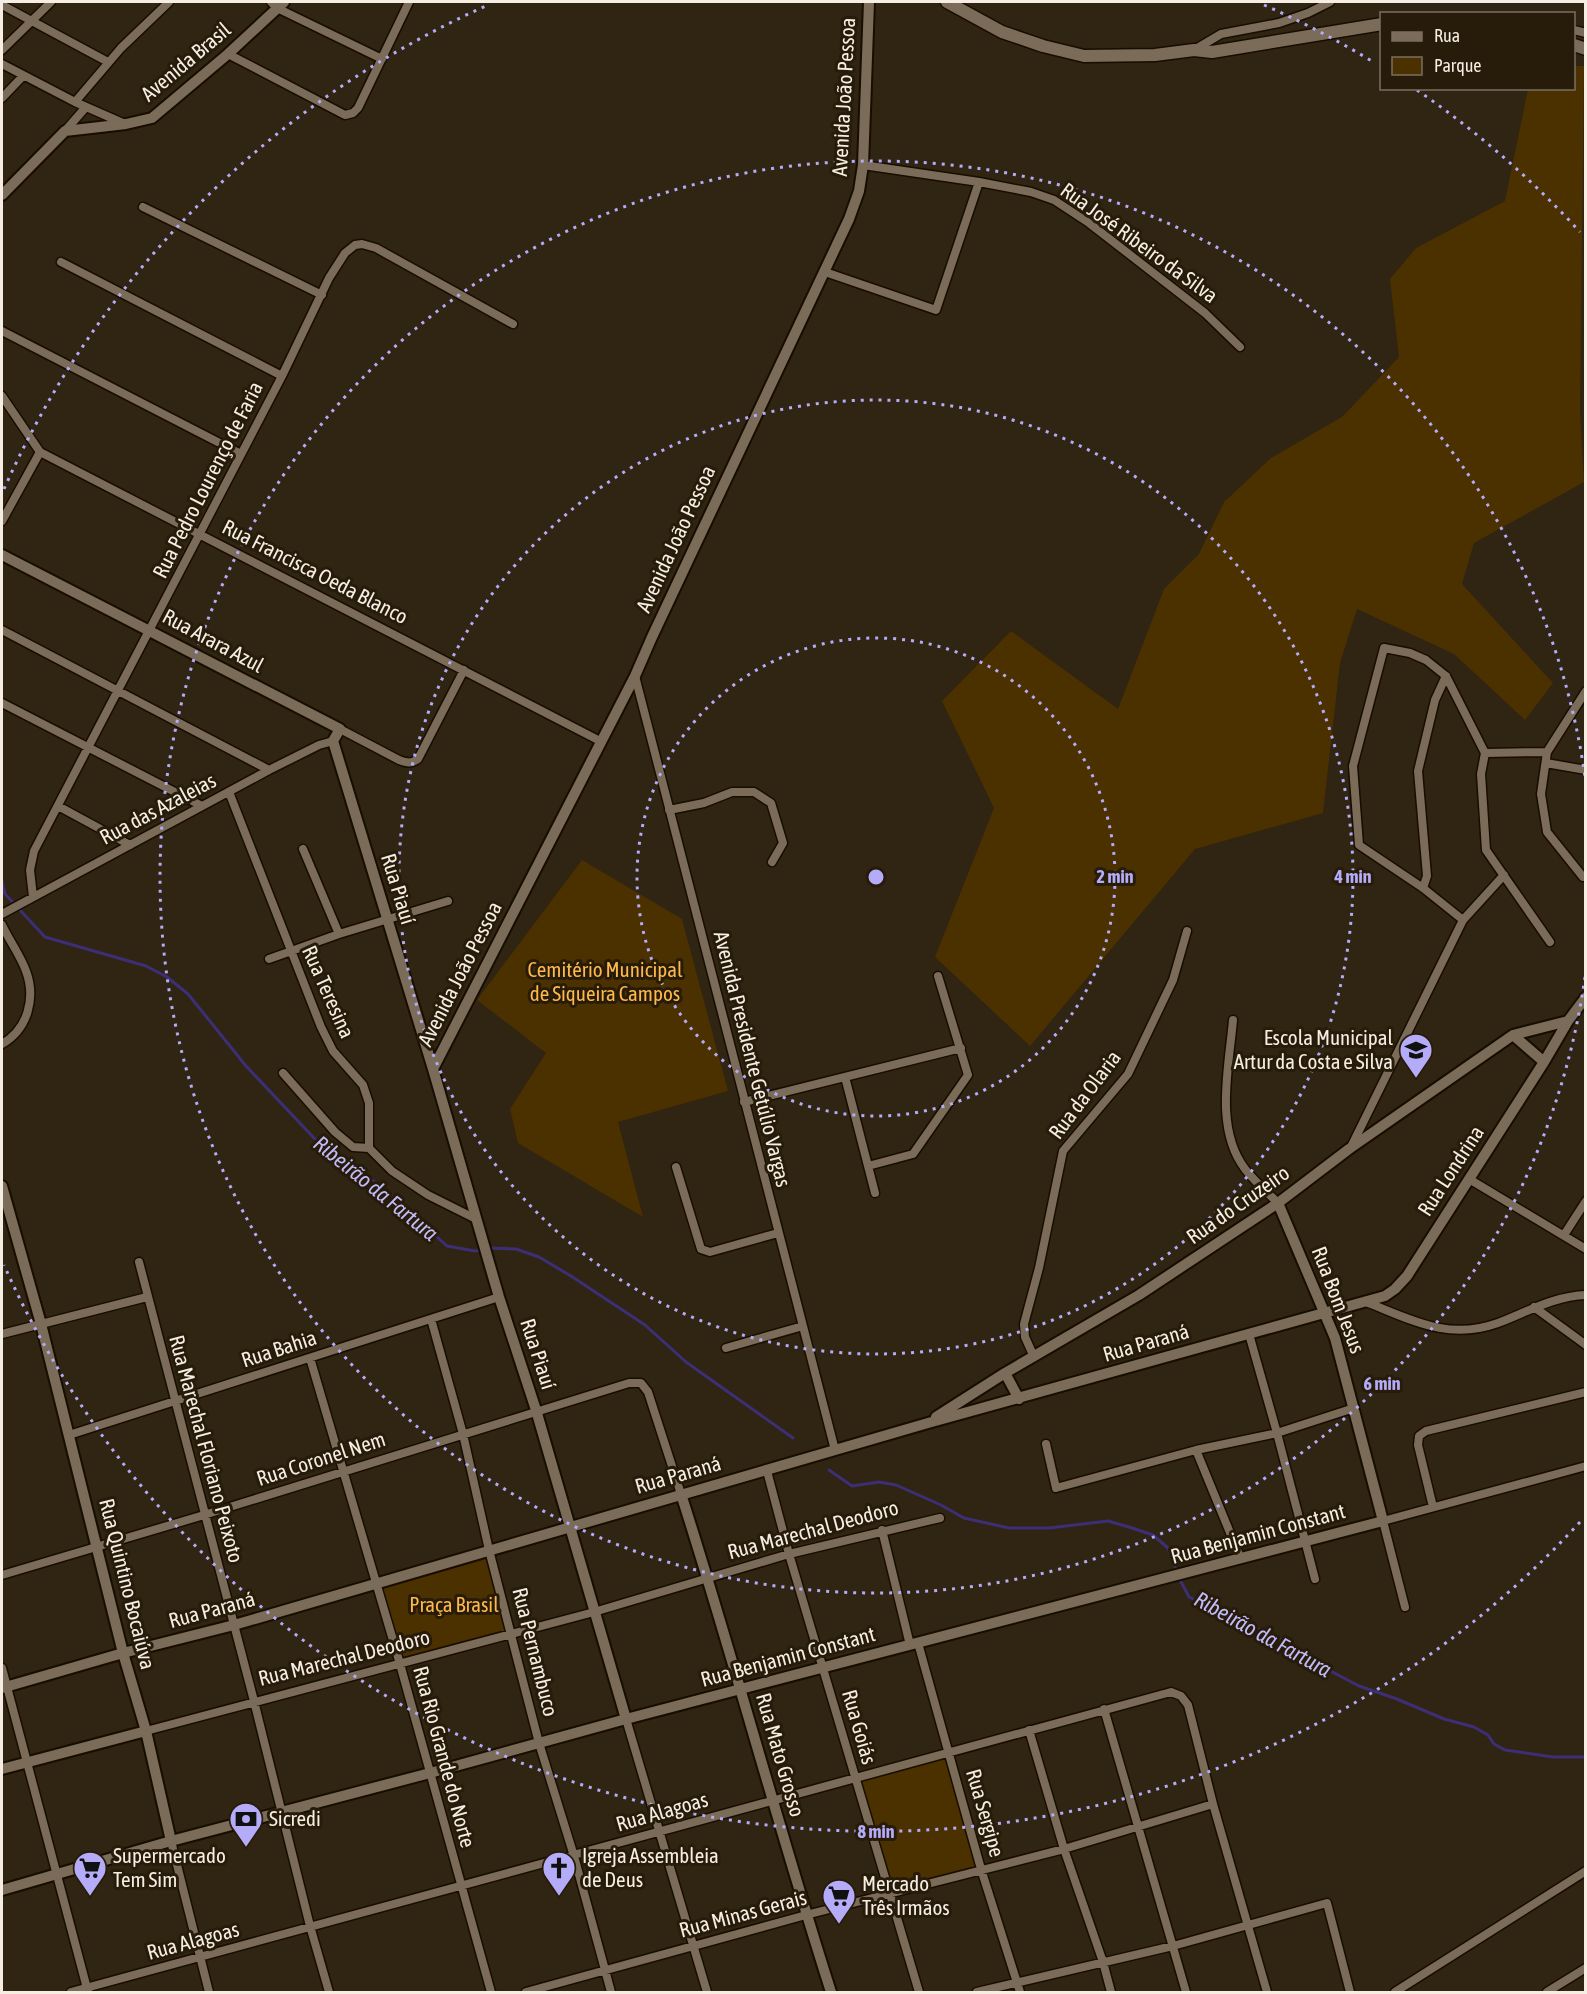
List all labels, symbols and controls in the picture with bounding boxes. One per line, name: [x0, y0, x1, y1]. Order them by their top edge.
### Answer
legend: [1380, 12, 1575, 90]
street label: Avenida Brasil: [136, 17, 235, 106]
street label: Avenida João Pessoa: [827, 17, 859, 177]
text: Rua: [1434, 25, 1460, 46]
text: Parque: [1434, 55, 1482, 76]
street label: Rua José Ribeiro da Silva: [1056, 177, 1223, 307]
street label: Rua Pedro Lourenço de Faria: [147, 377, 267, 582]
street label: Avenida João Pessoa: [631, 461, 720, 616]
street label: Rua Francisca Oeda Blanco: [219, 514, 412, 628]
street label: Rua Arara Azul: [159, 603, 269, 677]
street label: Rua das Azaleias: [95, 768, 220, 849]
street label: Rua Piauí: [377, 850, 421, 927]
text: 2 min: [1097, 866, 1134, 887]
text: 4 min: [1334, 866, 1372, 887]
centre of rings: [866, 867, 886, 887]
street label: Avenida João Pessoa: [412, 897, 506, 1050]
street label: Avenida Presidente Getúlio Vargas: [710, 928, 796, 1189]
street label: Rua Teresina: [298, 942, 360, 1042]
park label: Cemitério Municipal de Siqueira Campos: [527, 957, 683, 1005]
place label: Escola Municipal Artur da Costa e Silva: [1234, 1025, 1393, 1073]
school or university icon: Escola Municipal Artur da Costa e Silva: [1398, 1032, 1434, 1079]
street label: Rua da Olaria: [1043, 1046, 1125, 1143]
street label: Rua Londrina: [1412, 1121, 1488, 1220]
water label: Ribeirão da Fartura: [309, 1130, 443, 1246]
street label: Rua do Cruzeiro: [1182, 1160, 1293, 1248]
street label: Rua Bom Jesus: [1308, 1243, 1370, 1356]
street label: Rua Piauí: [516, 1315, 562, 1392]
street label: Rua Paraná: [1100, 1318, 1192, 1366]
street label: Rua Bahia: [238, 1325, 319, 1371]
street label: Rua Marechal Floriano Peixoto: [165, 1332, 249, 1565]
text: 6 min: [1364, 1373, 1401, 1394]
street label: Rua Coronel Nem: [253, 1426, 388, 1490]
street label: Rua Paraná: [632, 1450, 724, 1498]
street label: Rua Marechal Deodoro: [725, 1495, 901, 1563]
street label: Rua Quintino Bocaiúva: [95, 1496, 161, 1672]
street label: Rua Benjamin Constant: [1168, 1498, 1348, 1568]
street label: Rua Pernambuco: [508, 1585, 564, 1719]
street label: Rua Paraná: [166, 1586, 258, 1632]
water label: Ribeirão da Fartura: [1190, 1586, 1336, 1682]
park label: Praça Brasil: [409, 1592, 499, 1616]
street label: Rua Benjamin Constant: [698, 1621, 878, 1691]
street label: Rua Marechal Deodoro: [256, 1624, 432, 1690]
street label: Rua Rio Grande do Norte: [409, 1663, 481, 1850]
street label: Rua Goiás: [838, 1687, 882, 1767]
street label: Rua Mato Grosso: [752, 1690, 810, 1819]
street label: Rua Sergipe: [962, 1766, 1010, 1860]
street label: Rua Alagoas: [613, 1786, 710, 1836]
bank icon: Sicredi: [228, 1801, 264, 1848]
place label: Sicredi: [269, 1806, 321, 1830]
text: 8 min: [858, 1821, 895, 1842]
place label: Supermercado Tem Sim: [113, 1843, 226, 1891]
place label: Igreja Assembleia de Deus: [582, 1843, 719, 1891]
supermarket icon: Supermercado Tem Sim: [72, 1850, 108, 1897]
church icon: Igreja Assembleia de Deus: [541, 1850, 577, 1897]
place label: Mercado Três Irmãos: [862, 1871, 950, 1919]
supermarket icon: Mercado Três Irmãos: [821, 1878, 857, 1925]
street label: Rua Minas Gerais: [676, 1885, 809, 1942]
street label: Rua Alagoas: [144, 1916, 242, 1964]

